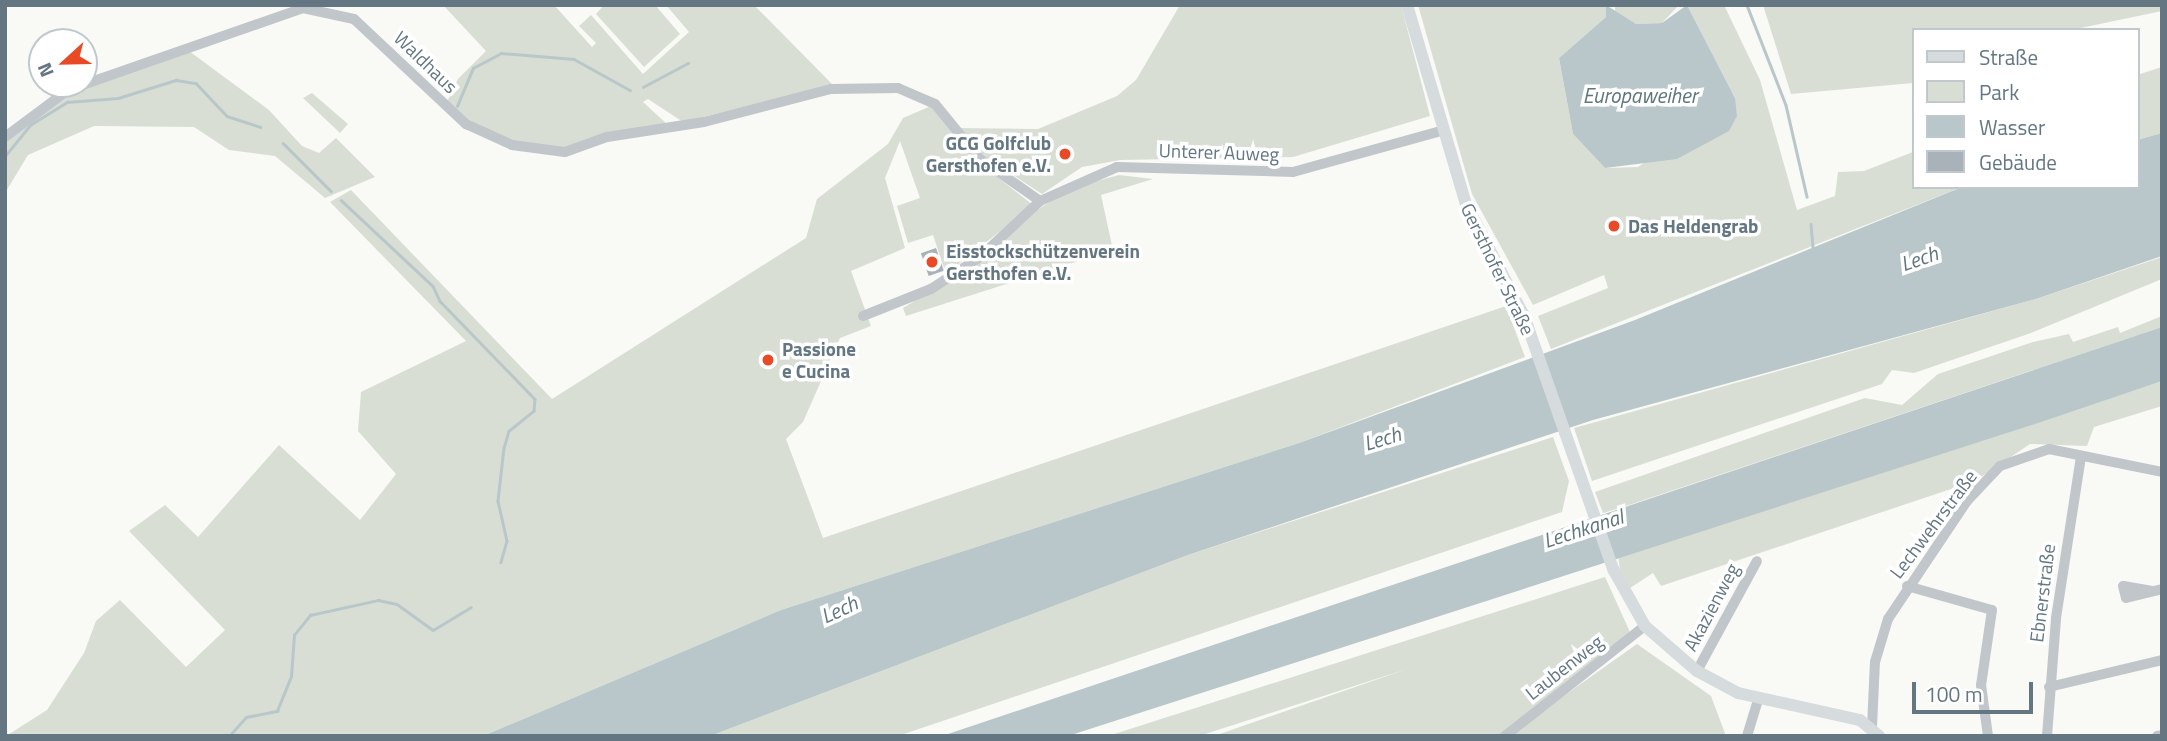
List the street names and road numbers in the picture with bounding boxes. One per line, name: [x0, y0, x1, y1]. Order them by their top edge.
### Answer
street label: Waldhaus: [390, 26, 462, 98]
street label: Unterer Auweg: [1158, 139, 1280, 165]
street label: Gersthofer Straße: [1456, 200, 1540, 338]
street label: Lechwehrstraße: [1885, 465, 1981, 583]
street label: Ebnerstraße: [2025, 542, 2059, 644]
street label: Akazienweg: [1678, 559, 1744, 655]
street label: Laubenweg: [1521, 630, 1607, 704]

